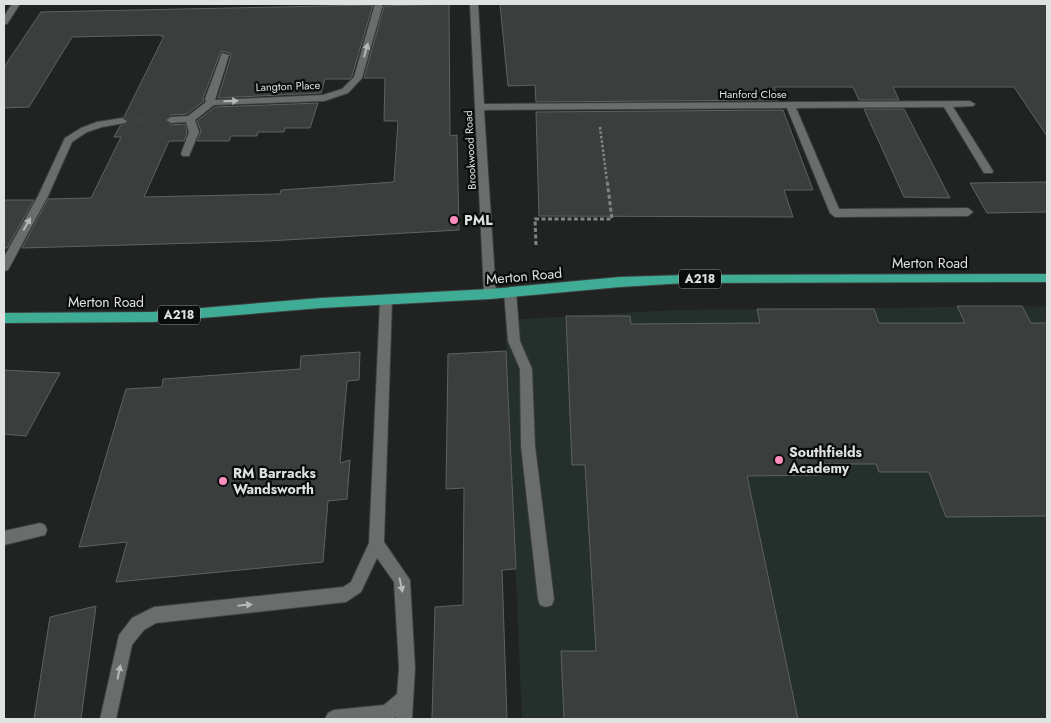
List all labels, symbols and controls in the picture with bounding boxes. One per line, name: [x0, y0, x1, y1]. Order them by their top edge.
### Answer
one-way arrow: [363, 42, 371, 57]
street label: Langton Place: [255, 77, 321, 95]
street label: Hanford Close: [719, 86, 787, 102]
one-way arrow: [223, 96, 239, 104]
street label: Brookwood Road: [460, 110, 480, 190]
place label: PML: [464, 210, 493, 230]
marker: PML: [448, 214, 460, 226]
one-way arrow: [23, 218, 32, 231]
street label: Merton Road: [892, 253, 968, 273]
street label: Merton Road: [485, 263, 563, 289]
road number: A218: [679, 270, 721, 288]
street label: Merton Road: [68, 292, 144, 312]
road number: A218: [158, 306, 200, 324]
place label: Southfields Academy: [788, 442, 863, 478]
marker: Southfields Academy: [773, 454, 785, 466]
place label: RM Barracks Wandsworth: [233, 463, 317, 499]
marker: RM Barracks Wandsworth: [217, 475, 229, 487]
one-way arrow: [398, 577, 406, 593]
one-way arrow: [237, 601, 253, 609]
one-way arrow: [115, 663, 123, 679]

